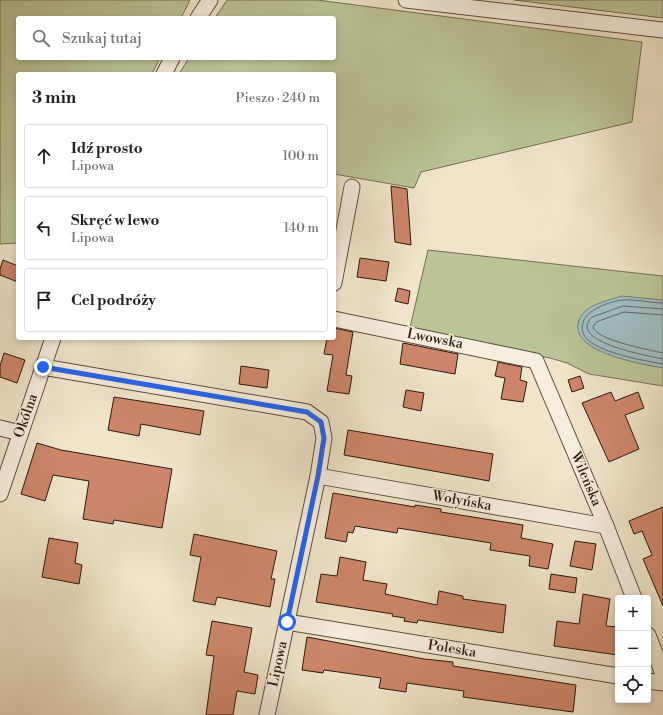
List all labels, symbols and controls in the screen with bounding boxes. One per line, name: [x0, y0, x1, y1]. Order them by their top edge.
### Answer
search box: [16, 16, 336, 60]
icon: search: [30, 27, 52, 49]
text: Szukaj tutaj: [62, 29, 142, 48]
text: 3 min: [32, 87, 76, 109]
text: Pieszo · 240 m: [236, 90, 320, 106]
text: Idź prosto: [71, 139, 143, 158]
icon: ahead: [33, 145, 55, 167]
text: 100 m: [283, 148, 319, 164]
text: Lipowa: [71, 158, 114, 174]
text: Skręć w lewo: [71, 211, 159, 230]
icon: left: [33, 217, 55, 239]
text: 140 m: [283, 220, 319, 236]
text: Lipowa: [71, 230, 114, 246]
icon: arrive: [33, 289, 55, 311]
text: Cel podróży: [71, 291, 156, 310]
street label: Lwowska: [405, 325, 466, 353]
route end: [34, 358, 52, 376]
street label: Okólna: [10, 391, 42, 440]
street label: Wileńska: [566, 448, 606, 510]
street label: Wołyńska: [430, 487, 494, 515]
map controls: [615, 595, 651, 703]
button: +: [615, 595, 651, 631]
route start: [278, 613, 296, 631]
button: −: [615, 631, 651, 667]
street label: Poleska: [427, 636, 478, 662]
street label: Lipowa: [264, 639, 292, 689]
button: locate: [615, 667, 651, 703]

